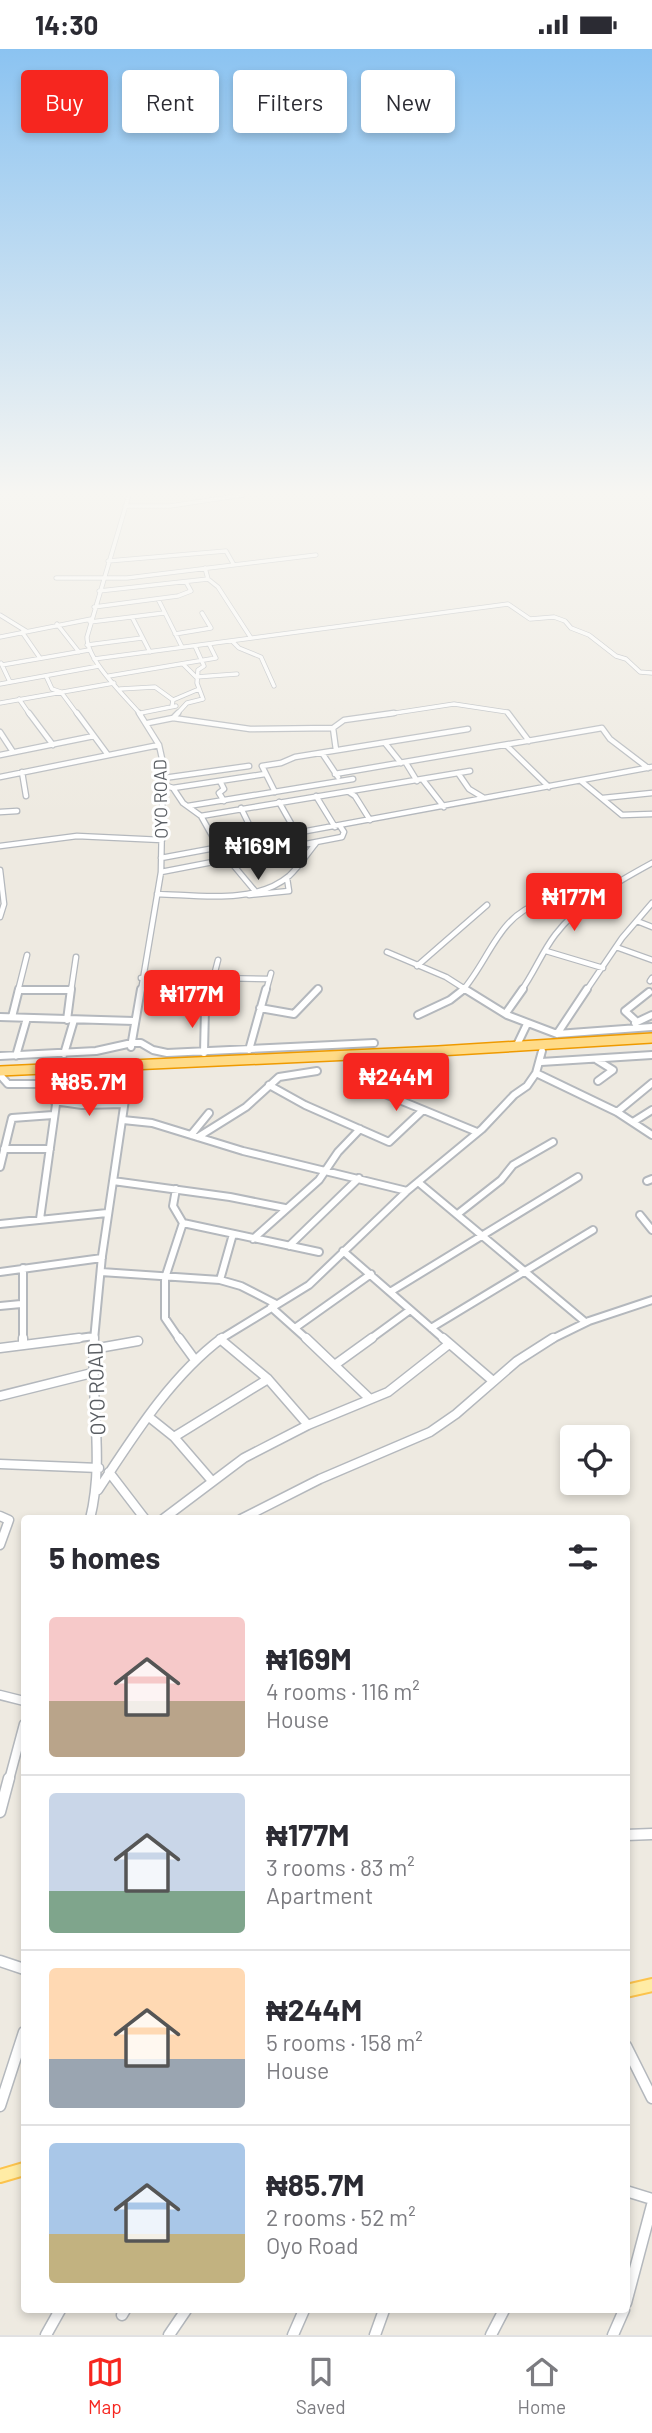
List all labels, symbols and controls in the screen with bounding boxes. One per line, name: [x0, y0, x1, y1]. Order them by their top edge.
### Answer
text: 14:30: [35, 9, 98, 40]
chip: Buy: [21, 70, 108, 133]
chip: Rent: [122, 70, 219, 133]
chip: Filters: [233, 70, 347, 133]
chip: New: [361, 70, 455, 133]
street label: OYO ROAD: [148, 759, 172, 839]
pin: ₦169M: [209, 823, 307, 882]
text: ₦169M: [225, 831, 291, 859]
pin: ₦177M: [525, 873, 623, 933]
text: ₦177M: [542, 882, 606, 910]
pin: ₦177M: [143, 971, 241, 1030]
text: ₦177M: [160, 979, 224, 1007]
pin: ₦244M: [347, 1053, 445, 1113]
pin: ₦85.7M: [32, 1059, 146, 1118]
text: ₦244M: [359, 1062, 433, 1090]
text: ₦85.7M: [51, 1067, 127, 1095]
street label: OYO ROAD: [81, 1342, 110, 1436]
map controls: [560, 1425, 630, 1495]
button: locate: [560, 1425, 630, 1495]
icon: filters: [564, 1538, 602, 1576]
text: 5 homes: [49, 1539, 160, 1575]
text: ₦169M: [266, 1640, 352, 1676]
icon: home: [105, 1645, 189, 1729]
text: 4 rooms · 116 m²: [266, 1677, 420, 1705]
text: House: [266, 1705, 329, 1733]
text: ₦177M: [266, 1816, 350, 1852]
icon: home: [105, 1821, 189, 1905]
text: 3 rooms · 83 m²: [266, 1853, 415, 1881]
text: Apartment: [266, 1881, 373, 1909]
text: ₦244M: [266, 1991, 362, 2027]
icon: home: [105, 1996, 189, 2080]
text: 5 rooms · 158 m²: [266, 2028, 423, 2056]
text: House: [266, 2056, 329, 2084]
text: ₦85.7M: [266, 2166, 365, 2202]
icon: home: [105, 2171, 189, 2255]
text: 2 rooms · 52 m²: [266, 2203, 416, 2231]
text: Oyo Road: [266, 2231, 359, 2259]
tab: Map: [86, 2353, 124, 2418]
tab: Saved: [296, 2353, 346, 2418]
tab: Home: [518, 2353, 566, 2418]

